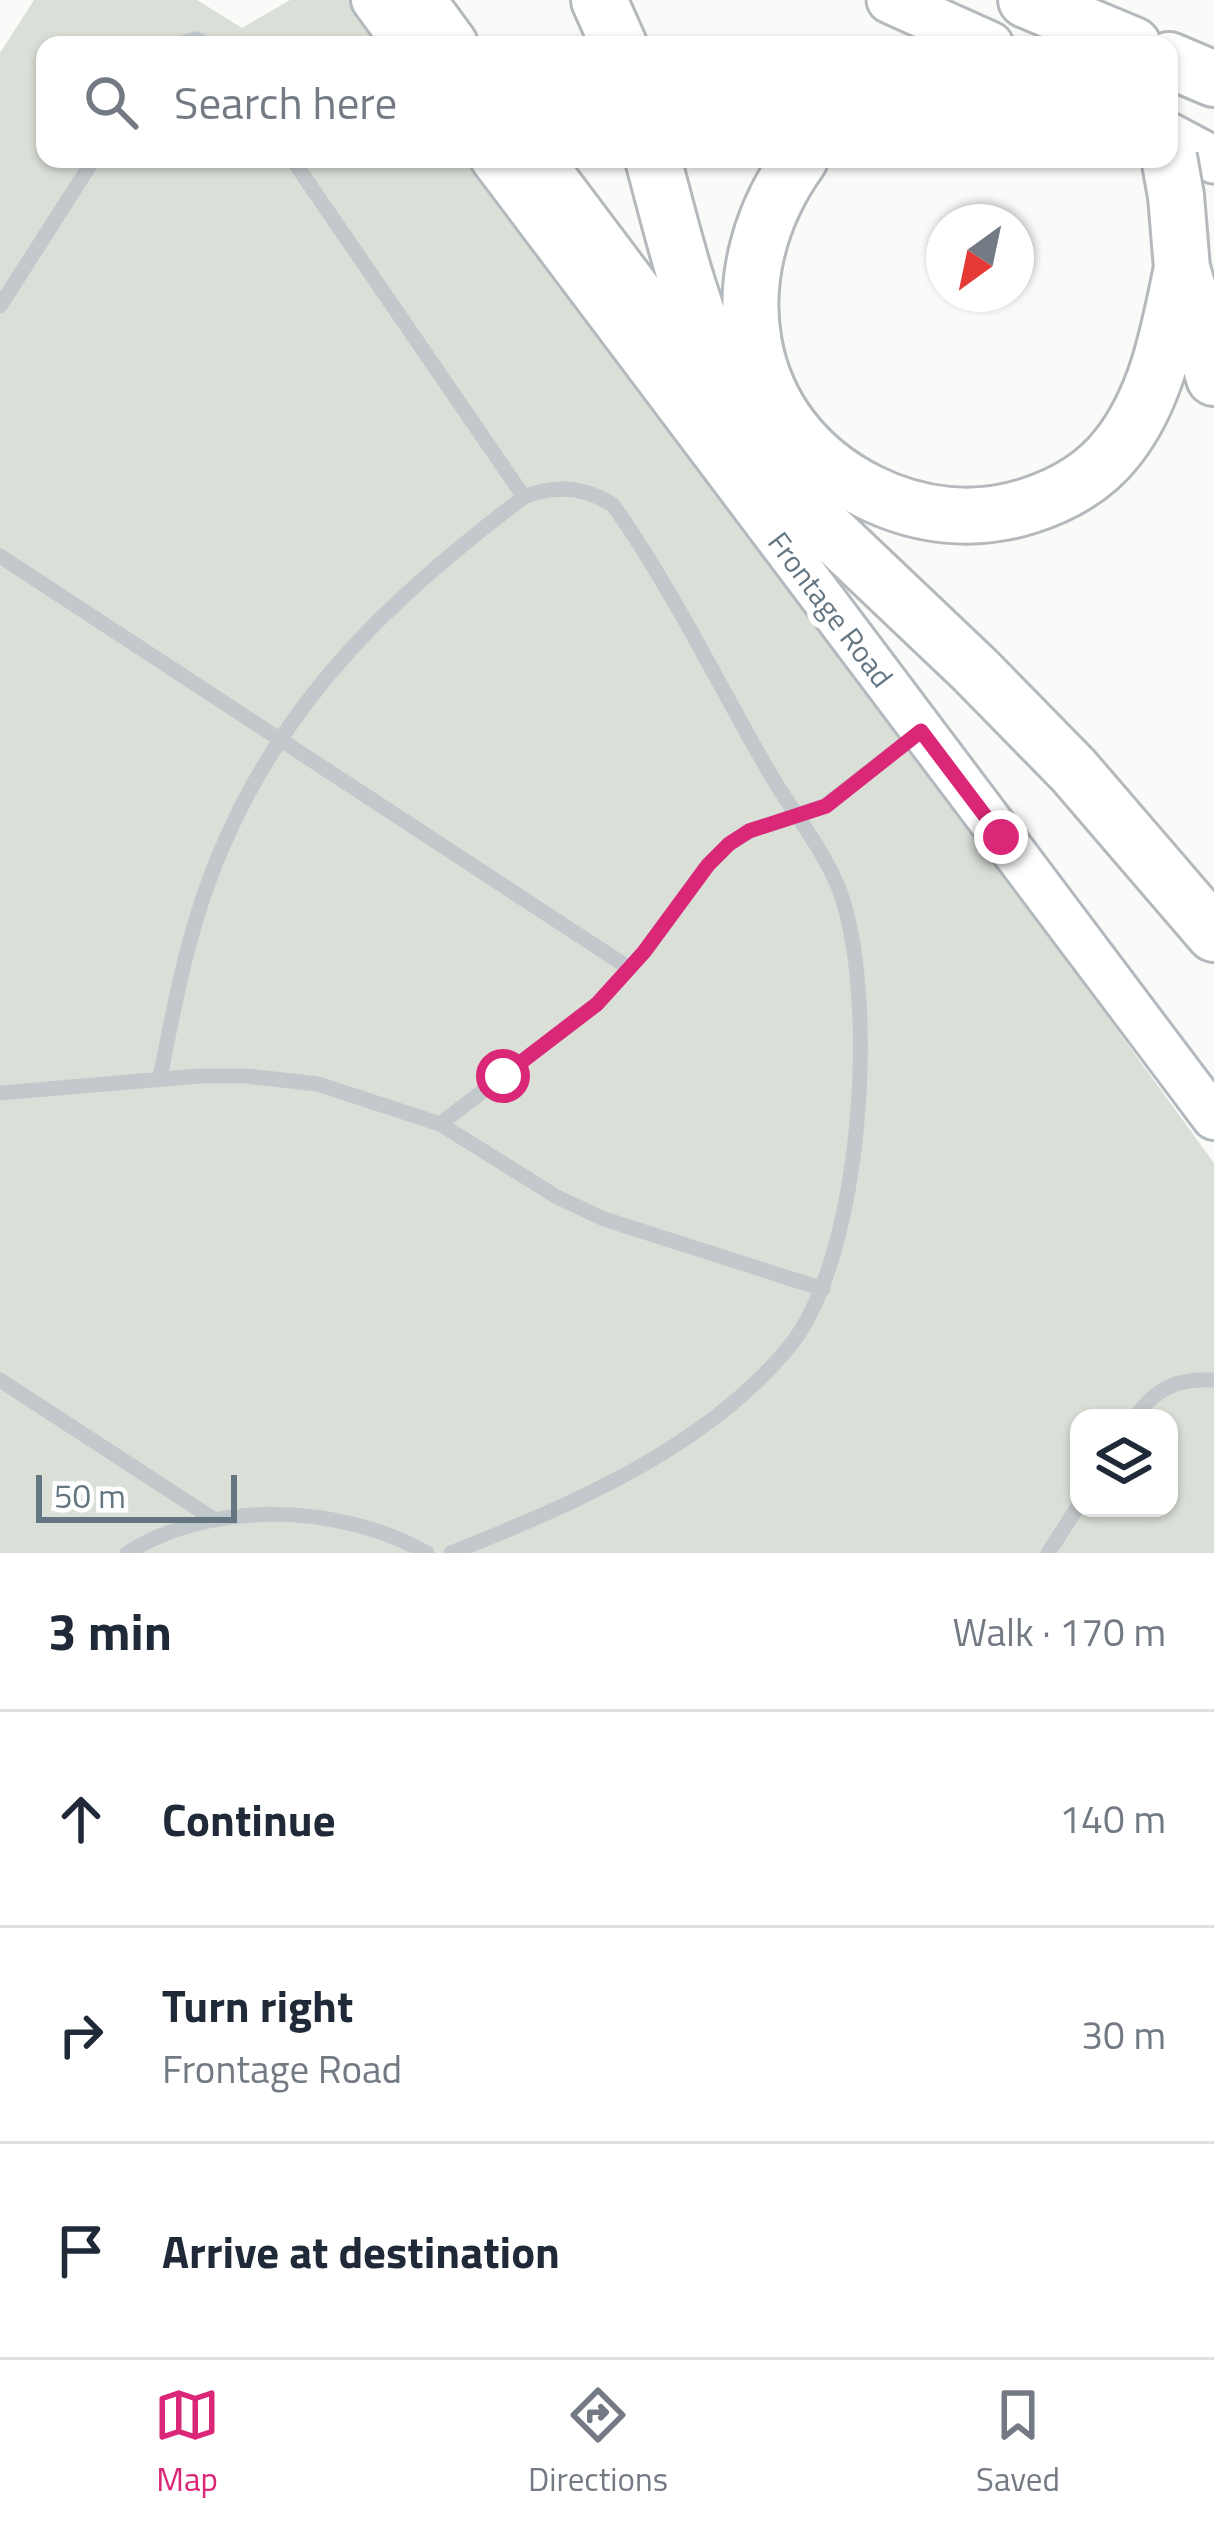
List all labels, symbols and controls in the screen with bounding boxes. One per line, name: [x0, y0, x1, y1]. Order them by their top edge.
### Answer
search box: [36, 36, 1178, 168]
text: Search here: [174, 68, 397, 136]
icon: search: [78, 69, 144, 135]
north arrow: [926, 204, 1034, 312]
street label: Frontage Road: [757, 522, 905, 697]
route end: [974, 810, 1028, 864]
route start: [476, 1049, 530, 1103]
map controls: [1070, 1409, 1178, 1517]
button: layers: [1070, 1409, 1178, 1517]
scale bar: [36, 1469, 237, 1522]
text: 50 m: [54, 1471, 126, 1521]
text: 3 min: [48, 1592, 172, 1670]
text: Walk · 170 m: [952, 1602, 1166, 1661]
text: Continue: [162, 1785, 336, 1853]
icon: ahead: [48, 1786, 114, 1852]
text: 140 m: [1059, 1789, 1166, 1848]
text: Turn right: [162, 1971, 353, 2039]
icon: right: [48, 2002, 114, 2068]
text: 30 m: [1081, 2005, 1166, 2064]
text: Frontage Road: [162, 2039, 402, 2098]
text: Arrive at destination: [162, 2217, 560, 2285]
icon: arrive: [48, 2218, 114, 2284]
tab: Map: [154, 2382, 220, 2504]
tab: Directions: [528, 2382, 668, 2504]
tab: Saved: [976, 2382, 1060, 2504]

